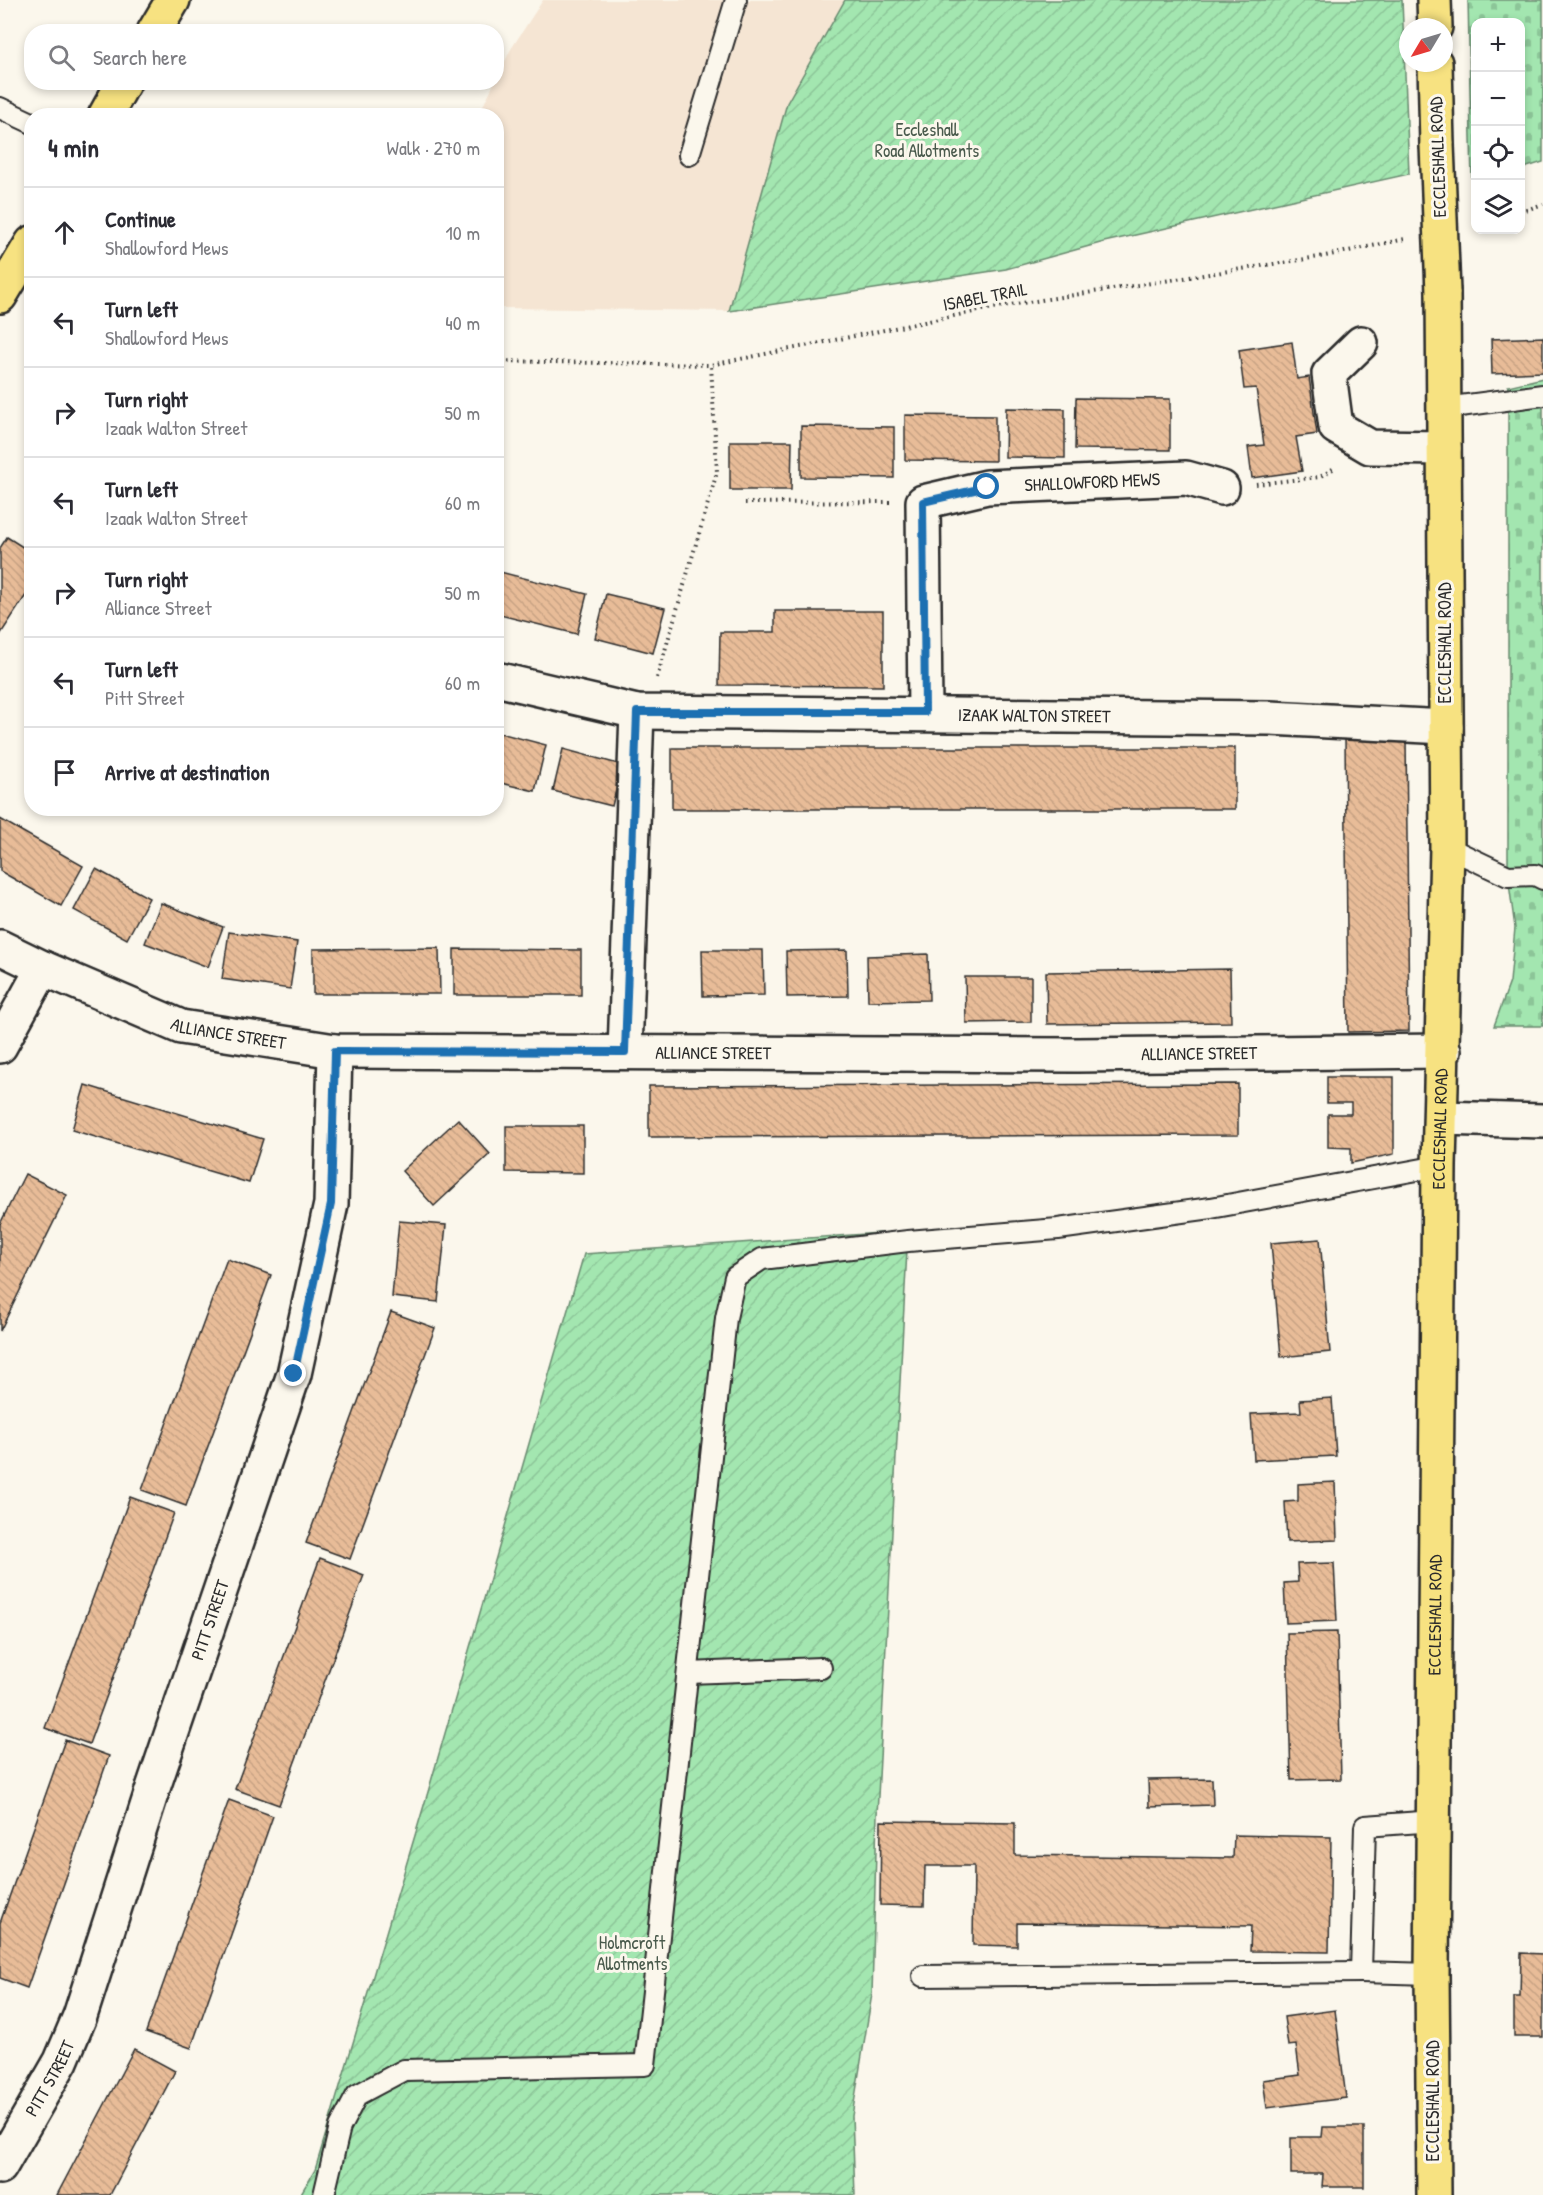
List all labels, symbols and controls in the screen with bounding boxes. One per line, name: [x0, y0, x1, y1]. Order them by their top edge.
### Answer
north arrow: [1399, 18, 1453, 72]
map controls: [1471, 18, 1525, 234]
button: +: [1471, 18, 1525, 72]
search box: [24, 24, 504, 90]
icon: search: [45, 41, 78, 74]
text: Search here: [93, 42, 187, 72]
button: −: [1471, 72, 1525, 126]
street label: ECCLESHALL ROAD: [1423, 96, 1452, 218]
park label: Eccleshall Road Allotments: [875, 117, 979, 163]
button: locate: [1471, 126, 1525, 180]
text: 4 min: [48, 130, 99, 165]
text: Walk · 270 m: [387, 134, 480, 161]
button: layers: [1471, 180, 1525, 234]
text: Continue: [105, 204, 176, 234]
icon: ahead: [48, 216, 81, 249]
text: 10 m: [446, 219, 480, 246]
text: Shallowford Mews: [105, 234, 229, 261]
street label: ISABEL TRAIL: [941, 276, 1030, 317]
text: Turn left: [105, 294, 178, 324]
icon: left: [48, 306, 81, 339]
text: 40 m: [445, 309, 480, 336]
text: Shallowford Mews: [105, 324, 229, 351]
text: Turn right: [105, 384, 188, 414]
icon: right: [48, 396, 81, 429]
text: 50 m: [444, 399, 480, 426]
text: Izaak Walton Street: [105, 414, 247, 441]
street label: SHALLOWFORD MEWS: [1024, 466, 1160, 497]
route start: [973, 473, 999, 499]
text: Turn left: [105, 474, 178, 504]
icon: left: [48, 486, 81, 519]
text: 60 m: [445, 489, 480, 516]
text: Izaak Walton Street: [105, 504, 247, 531]
text: Turn right: [105, 564, 188, 594]
icon: right: [48, 576, 81, 609]
text: 50 m: [444, 579, 480, 606]
street label: ECCLESHALL ROAD: [1432, 582, 1457, 703]
text: Alliance Street: [105, 594, 212, 621]
text: Turn left: [105, 654, 178, 684]
icon: left: [48, 666, 81, 699]
text: 60 m: [445, 669, 480, 696]
text: Pitt Street: [105, 684, 184, 711]
street label: IZAAK WALTON STREET: [958, 702, 1111, 728]
icon: arrive: [48, 756, 81, 789]
text: Arrive at destination: [105, 757, 270, 787]
street label: ALLIANCE STREET: [167, 1011, 288, 1055]
street label: ALLIANCE STREET: [655, 1040, 772, 1065]
street label: ALLIANCE STREET: [1141, 1040, 1258, 1066]
street label: ECCLESHALL ROAD: [1426, 1068, 1453, 1190]
route end: [280, 1360, 306, 1386]
street label: ECCLESHALL ROAD: [1422, 1554, 1448, 1676]
street label: PITT STREET: [184, 1576, 235, 1663]
park label: Holmcroft Allotments: [597, 1930, 667, 1976]
street label: PITT STREET: [19, 2036, 81, 2121]
street label: ECCLESHALL ROAD: [1420, 2040, 1445, 2161]

